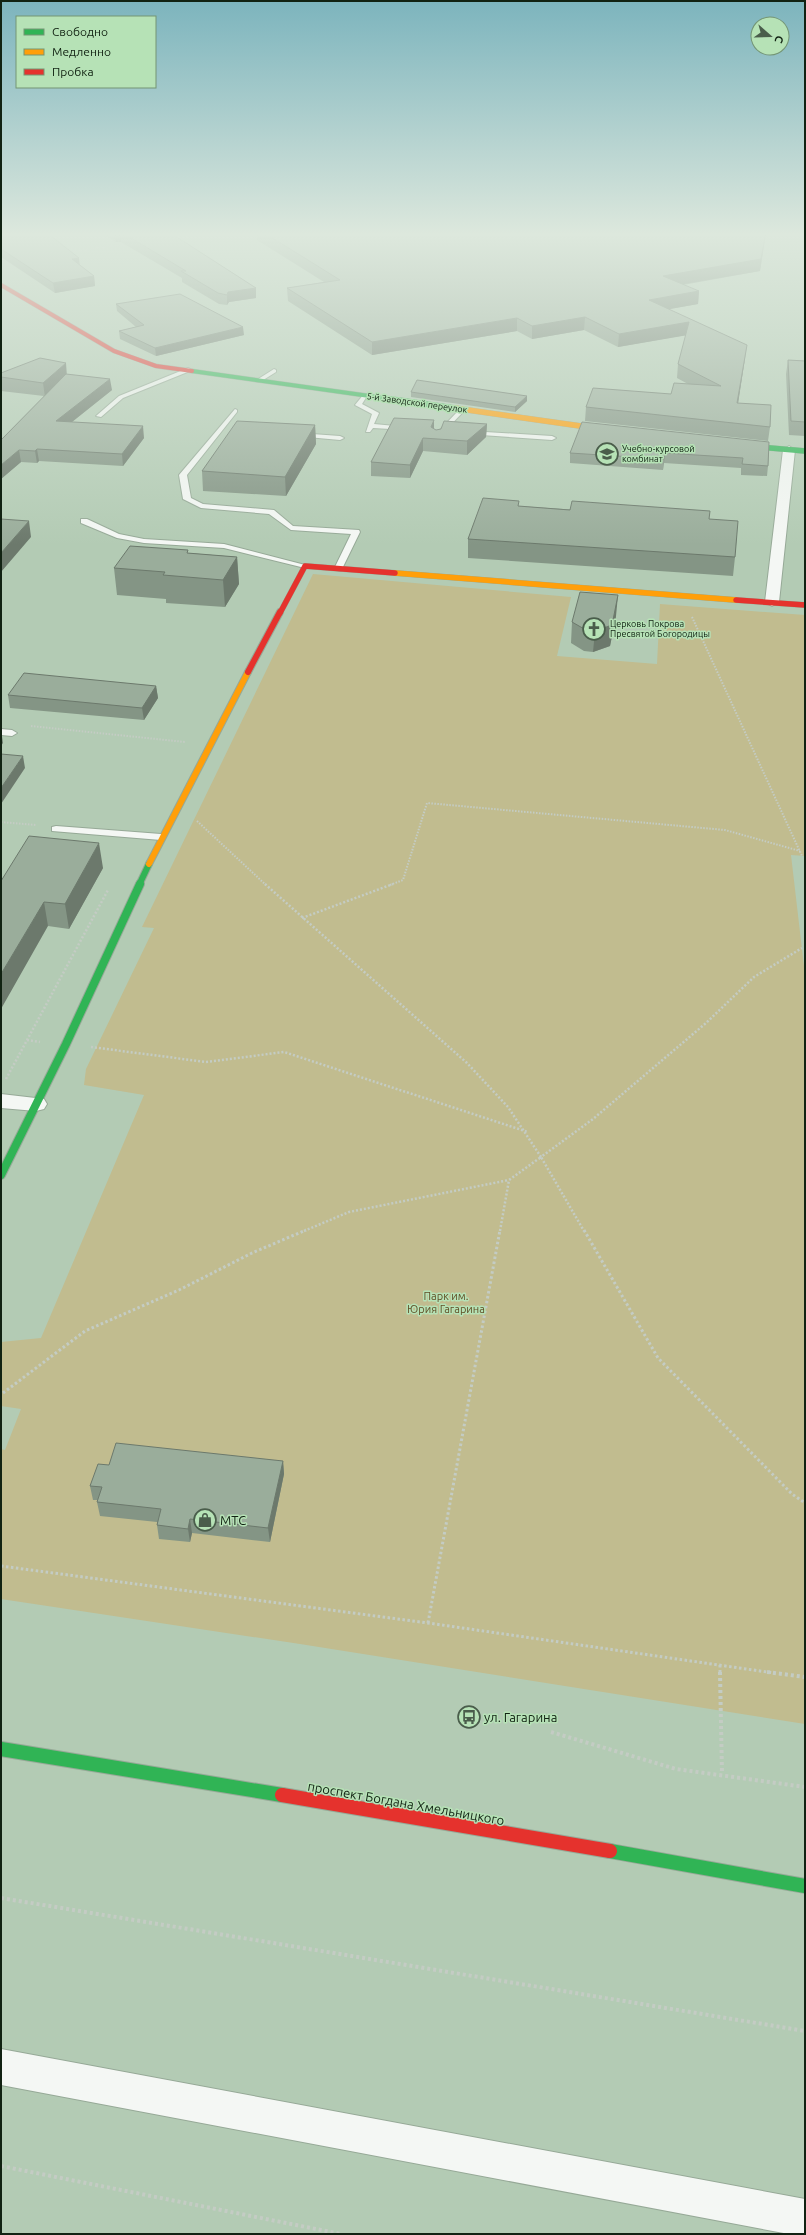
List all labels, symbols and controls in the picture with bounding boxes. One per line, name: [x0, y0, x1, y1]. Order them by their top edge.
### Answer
legend: [16, 16, 156, 88]
north arrow: [750, 16, 790, 56]
text: Свободно: [52, 25, 108, 38]
text: С: [773, 34, 786, 45]
text: Медленно: [52, 45, 111, 58]
text: Пробка: [52, 65, 94, 78]
street label: 5-й Заводской переулок: [366, 391, 468, 415]
school or university icon: Учебно-курсовой комбинат: [594, 441, 620, 467]
place label: Учебно-курсовой комбинат: [622, 444, 695, 464]
church icon: Церковь Покрова Пресвятой Богородицы: [581, 616, 607, 642]
place label: Церковь Покрова Пресвятой Богородицы: [610, 619, 710, 639]
park label: Парк им. Юрия Гагарина: [407, 1290, 485, 1315]
shop icon: МТС: [192, 1507, 218, 1533]
place label: МТС: [220, 1513, 246, 1527]
bus stop icon: ул. Гагарина: [456, 1704, 482, 1730]
place label: ул. Гагарина: [484, 1710, 557, 1724]
street label: проспект Богдана Хмельницкого: [307, 1779, 505, 1827]

